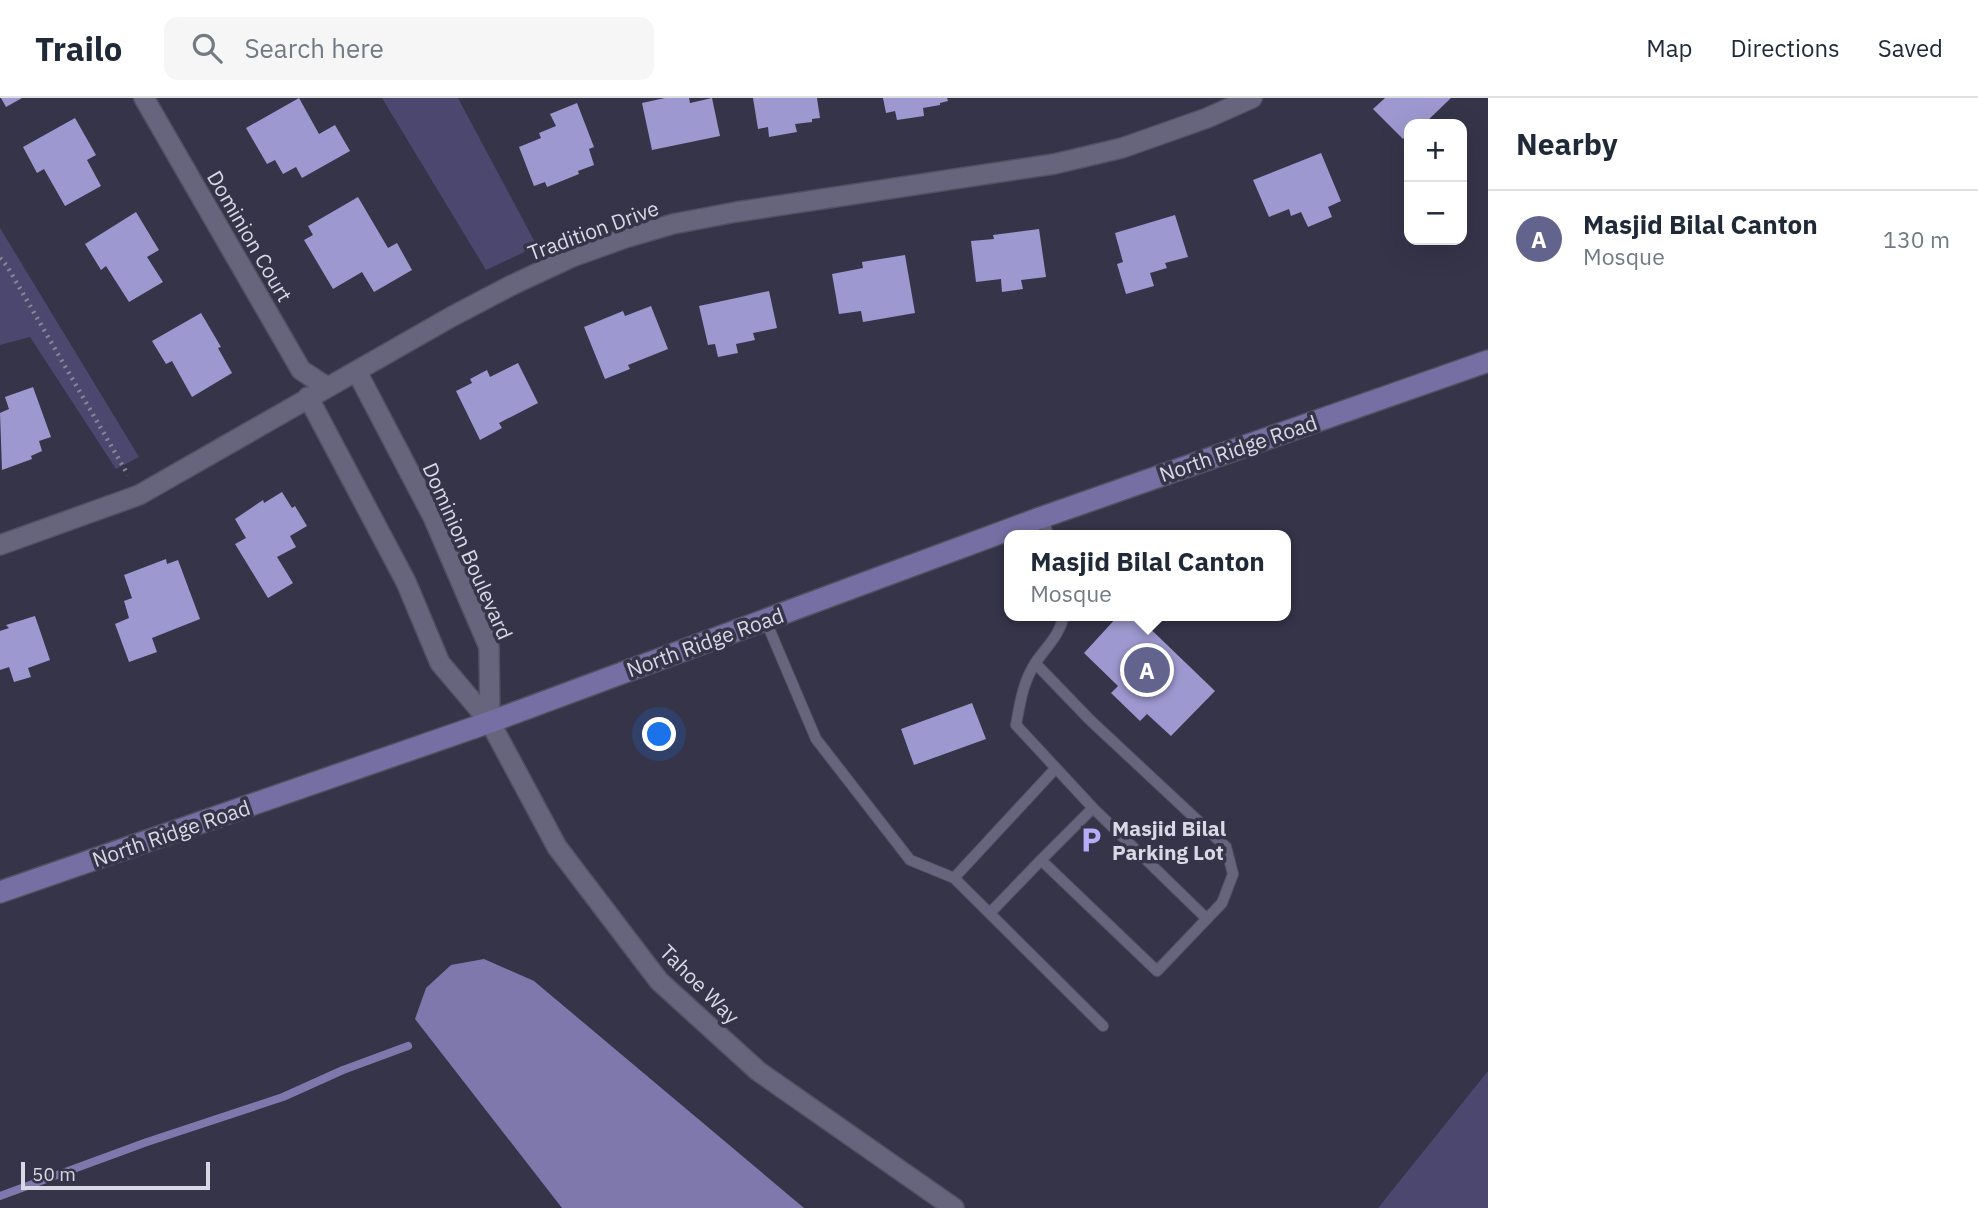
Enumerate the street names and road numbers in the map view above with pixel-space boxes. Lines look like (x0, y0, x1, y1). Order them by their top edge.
street label: Dominion Court (201, 165, 299, 307)
street label: Tradition Drive (524, 193, 662, 267)
street label: North Ridge Road (1155, 408, 1321, 488)
street label: Dominion Boulevard (416, 458, 520, 644)
street label: North Ridge Road (623, 601, 787, 683)
street label: North Ridge Road (88, 793, 254, 873)
street label: Tahoe Way (654, 938, 746, 1030)

